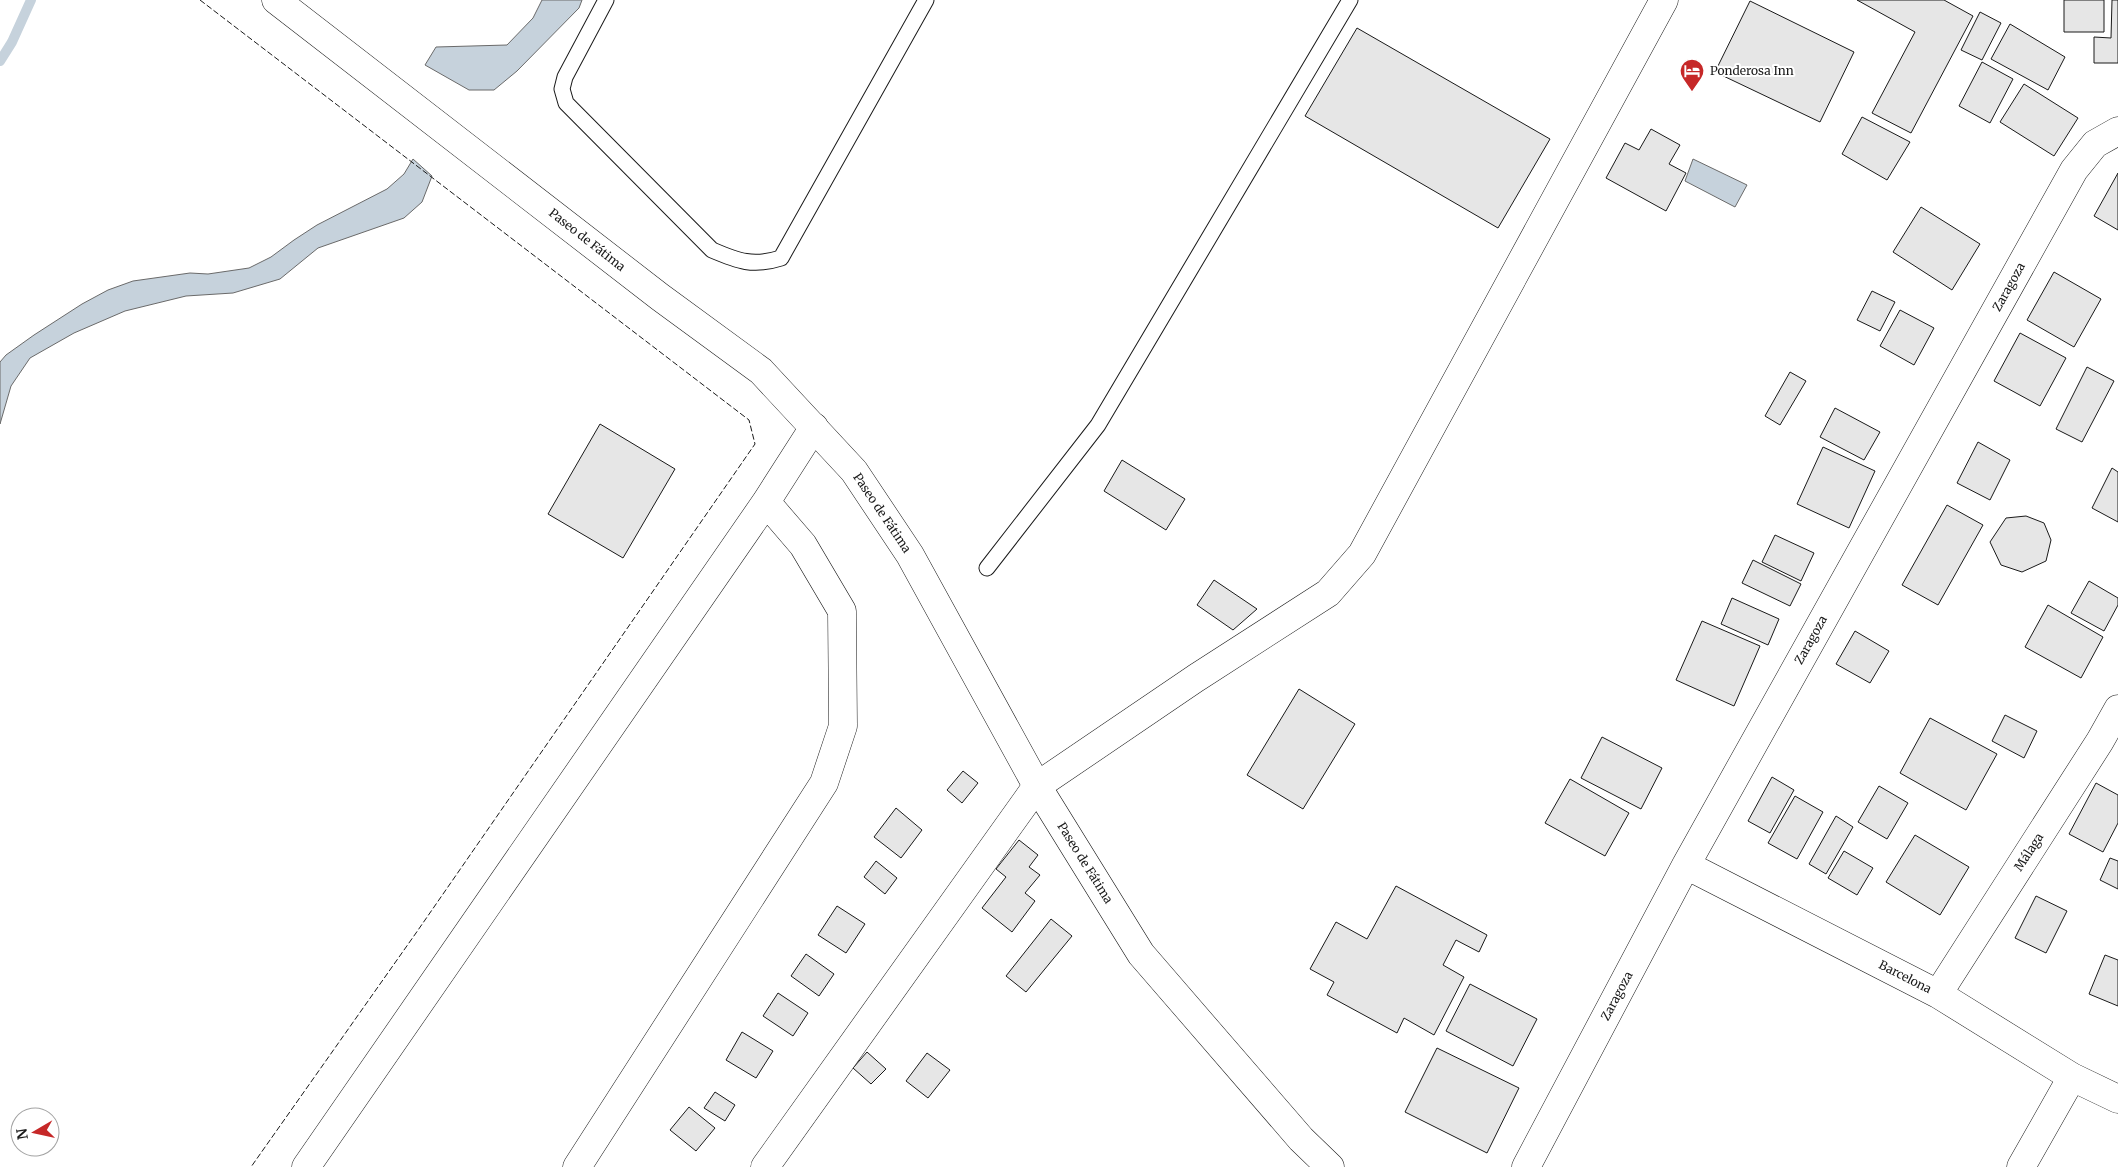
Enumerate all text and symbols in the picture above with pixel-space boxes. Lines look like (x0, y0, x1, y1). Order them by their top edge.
hotel icon: Ponderosa Inn (1679, 58, 1705, 92)
place label: Ponderosa Inn (1710, 63, 1794, 78)
street label: Paseo de Fátima (546, 205, 629, 274)
street label: Zaragoza (1989, 259, 2028, 314)
street label: Paseo de Fátima (850, 470, 915, 556)
street label: Zaragoza (1791, 612, 1830, 667)
street label: Paseo de Fátima (1054, 819, 1117, 907)
street label: Málaga (2011, 829, 2047, 874)
street label: Barcelona (1876, 957, 1935, 996)
street label: Zaragoza (1597, 968, 1636, 1023)
north arrow (10, 1107, 60, 1157)
text: N (12, 1127, 32, 1141)

